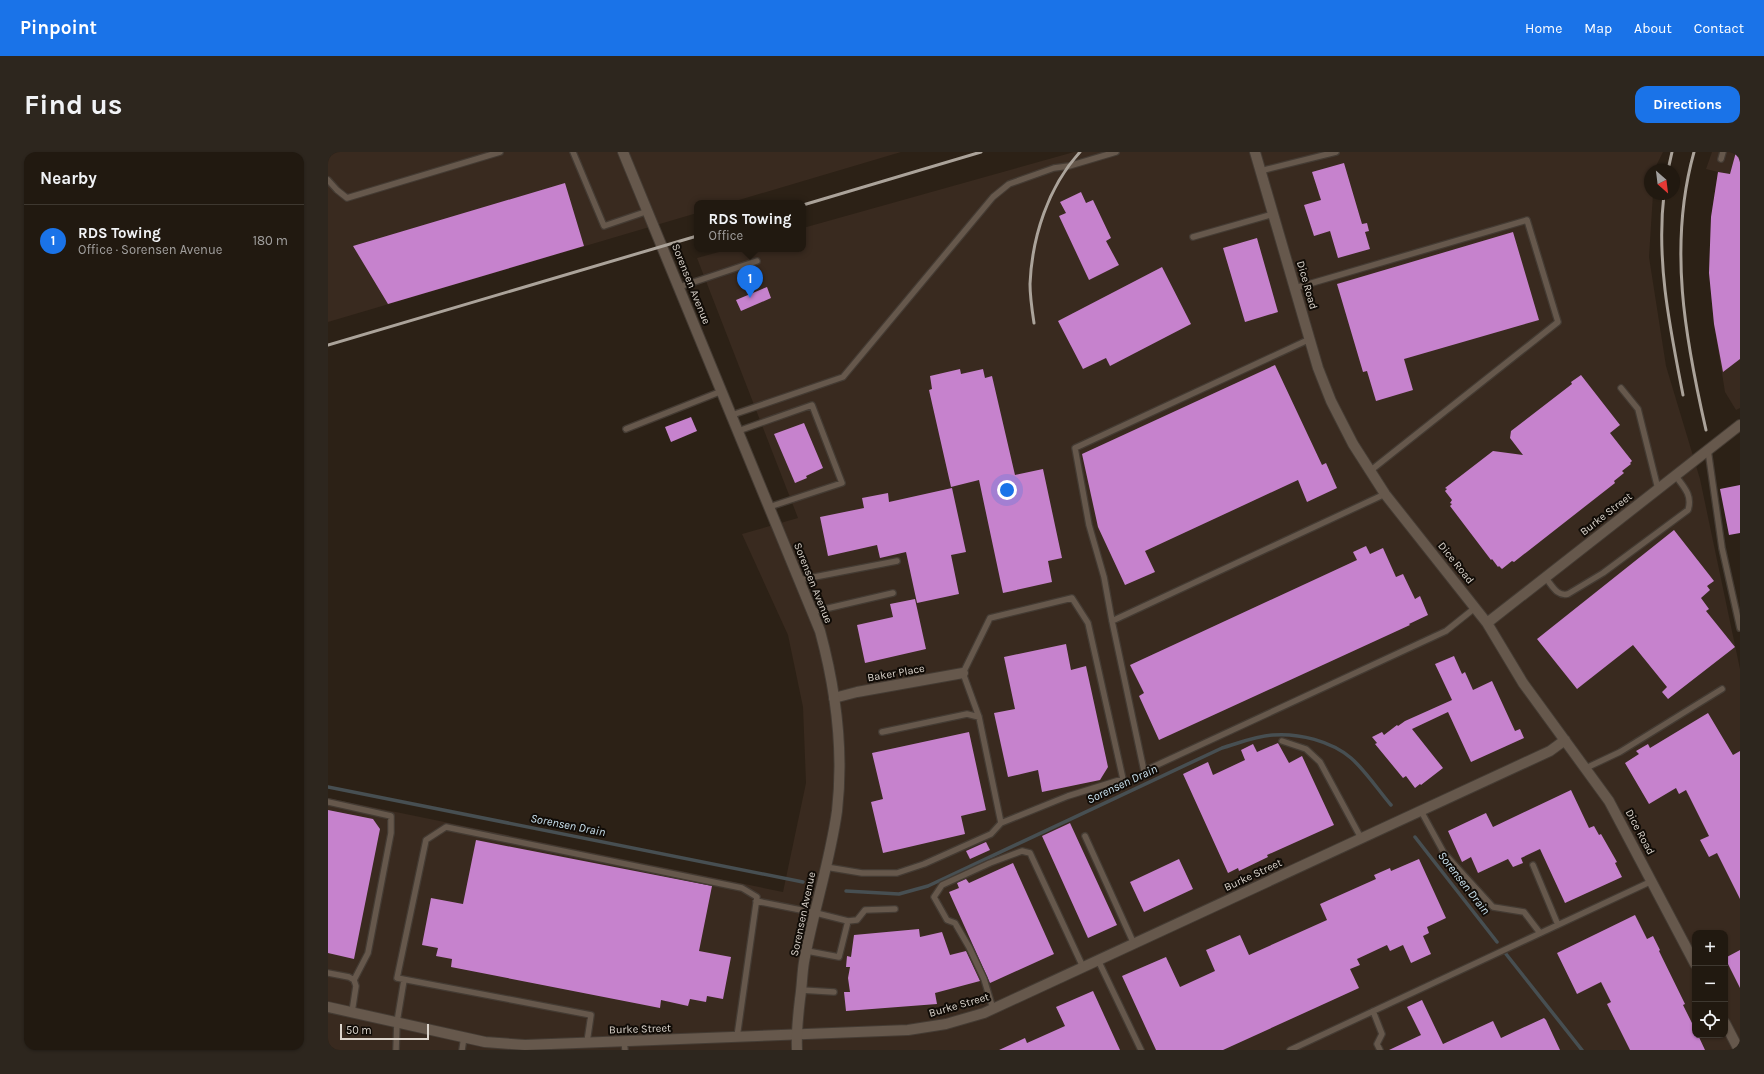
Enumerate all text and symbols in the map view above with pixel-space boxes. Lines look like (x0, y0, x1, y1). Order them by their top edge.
text: Pinpoint (20, 17, 97, 39)
text: Home (1525, 20, 1562, 37)
text: Map (1584, 20, 1612, 37)
text: About (1634, 20, 1672, 37)
text: Contact (1694, 20, 1744, 37)
button: Directions (1635, 86, 1740, 123)
text: Find us (24, 88, 123, 121)
north arrow (1644, 164, 1680, 200)
text: Nearby (40, 168, 97, 188)
popup (694, 200, 806, 252)
text: RDS Towing (709, 210, 791, 228)
text: RDS Towing (78, 224, 161, 242)
text: Office (709, 228, 743, 243)
text: 1 (51, 233, 55, 248)
text: 180 m (253, 233, 288, 248)
text: Office · Sorensen Avenue (78, 242, 222, 257)
street label: Sorensen Avenue (669, 242, 713, 327)
street label: Dice Road (1294, 259, 1320, 311)
pin: 1 (737, 265, 763, 298)
your location (997, 480, 1017, 500)
street label: Burke Street (1578, 490, 1634, 538)
street label: Dice Road (1435, 540, 1477, 586)
street label: Sorensen Avenue (791, 541, 835, 626)
street label: Baker Place (866, 662, 926, 684)
water label: Sorensen Drain (1085, 762, 1159, 806)
street label: Dice Road (1623, 807, 1657, 857)
water label: Sorensen Drain (529, 811, 607, 839)
water label: Sorensen Drain (1435, 849, 1493, 917)
street label: Burke Street (1222, 856, 1284, 894)
street label: Sorensen Avenue (788, 870, 818, 957)
map controls (1692, 930, 1728, 1038)
button: + (1692, 930, 1728, 966)
button: − (1692, 966, 1728, 1002)
street label: Burke Street (927, 990, 991, 1020)
button: locate (1692, 1002, 1728, 1038)
street label: Burke Street (609, 1021, 671, 1037)
scale bar (340, 1022, 429, 1041)
text: 50 m (346, 1024, 372, 1037)

